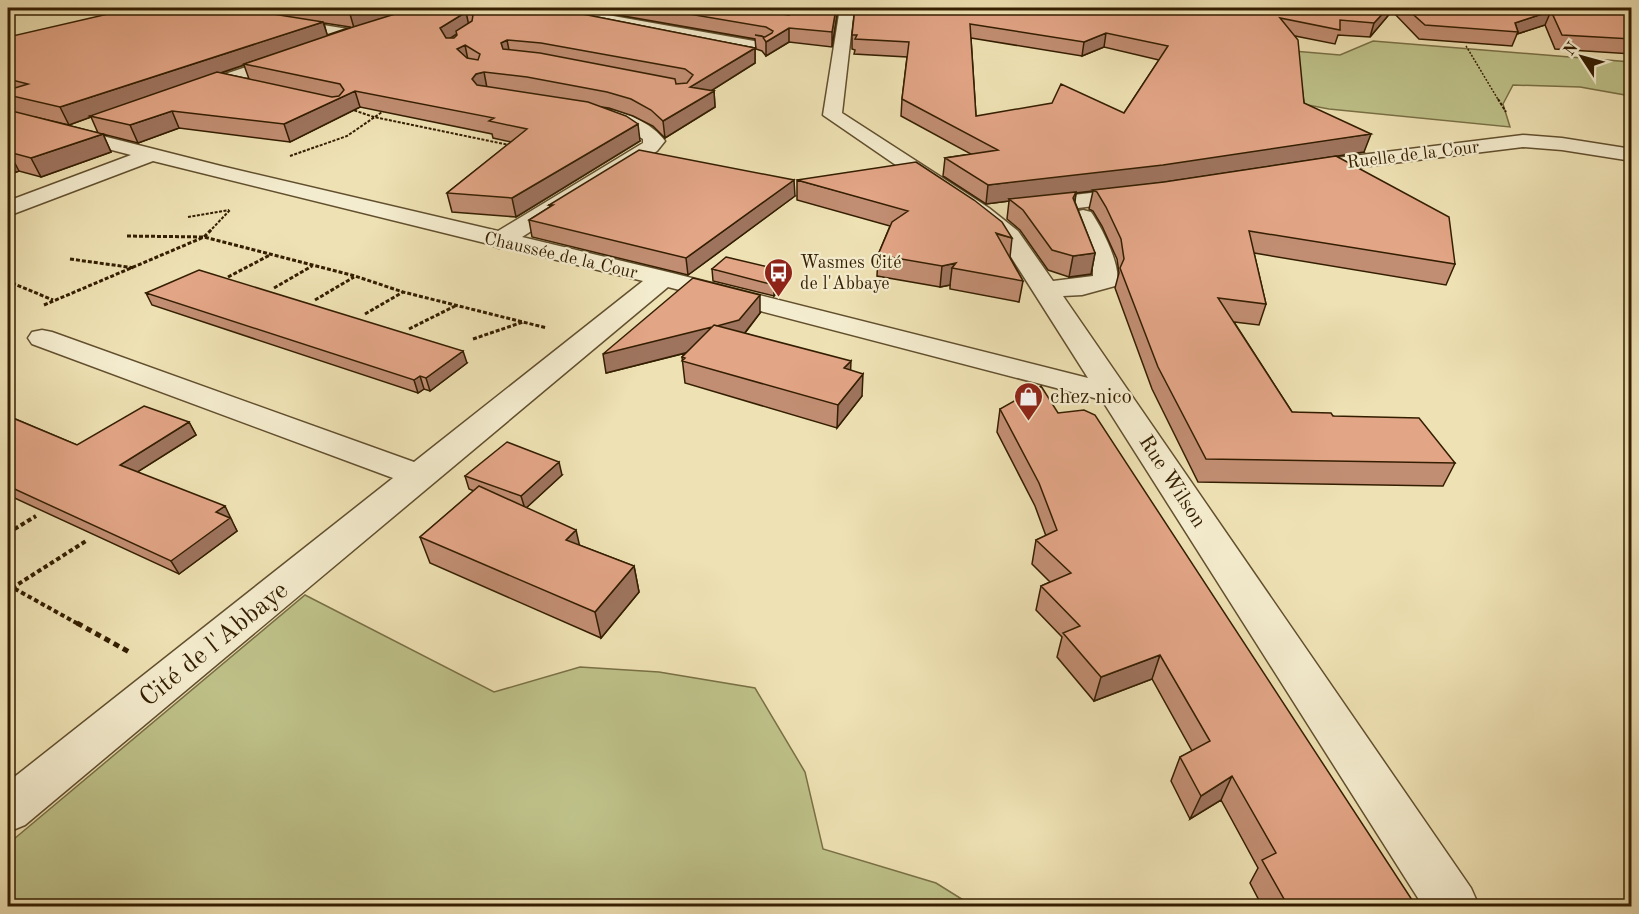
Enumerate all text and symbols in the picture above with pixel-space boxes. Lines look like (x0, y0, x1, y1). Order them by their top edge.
north arrow (1552, 27, 1612, 87)
text: N (1561, 39, 1582, 59)
street label: Ruelle de la Cour (1346, 138, 1481, 172)
street label: Chaussée de la Cour (482, 230, 640, 283)
place label: Wasmes Cité de l'Abbaye (800, 254, 901, 293)
bus stop icon: Wasmes Cité de l'Abbaye (763, 256, 795, 298)
shop icon: chez nico (1013, 380, 1045, 422)
place label: chez nico (1050, 387, 1132, 408)
street label: Rue Wilson (1134, 432, 1209, 532)
street label: Cité de l'Abbaye (135, 577, 293, 712)

